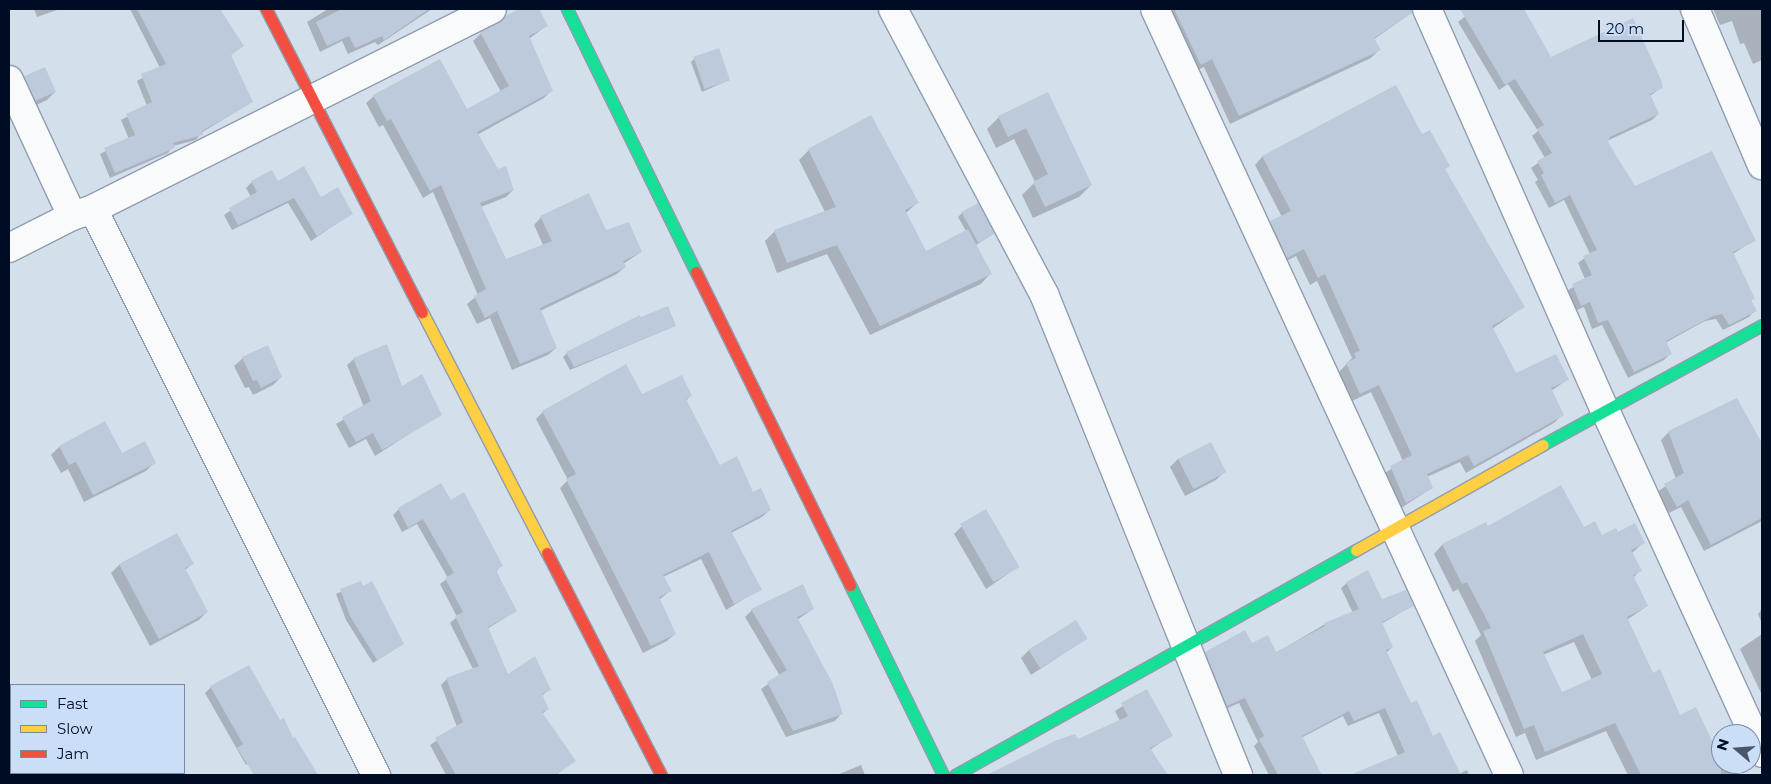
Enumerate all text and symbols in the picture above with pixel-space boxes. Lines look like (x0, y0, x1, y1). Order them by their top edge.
scale bar (1601, 10, 1687, 42)
text: 20 m (1606, 19, 1644, 38)
legend (10, 684, 185, 774)
text: Fast (57, 694, 88, 713)
text: Slow (57, 719, 93, 738)
north arrow (1711, 724, 1761, 774)
text: N (1712, 737, 1733, 753)
text: Jam (57, 744, 89, 763)

